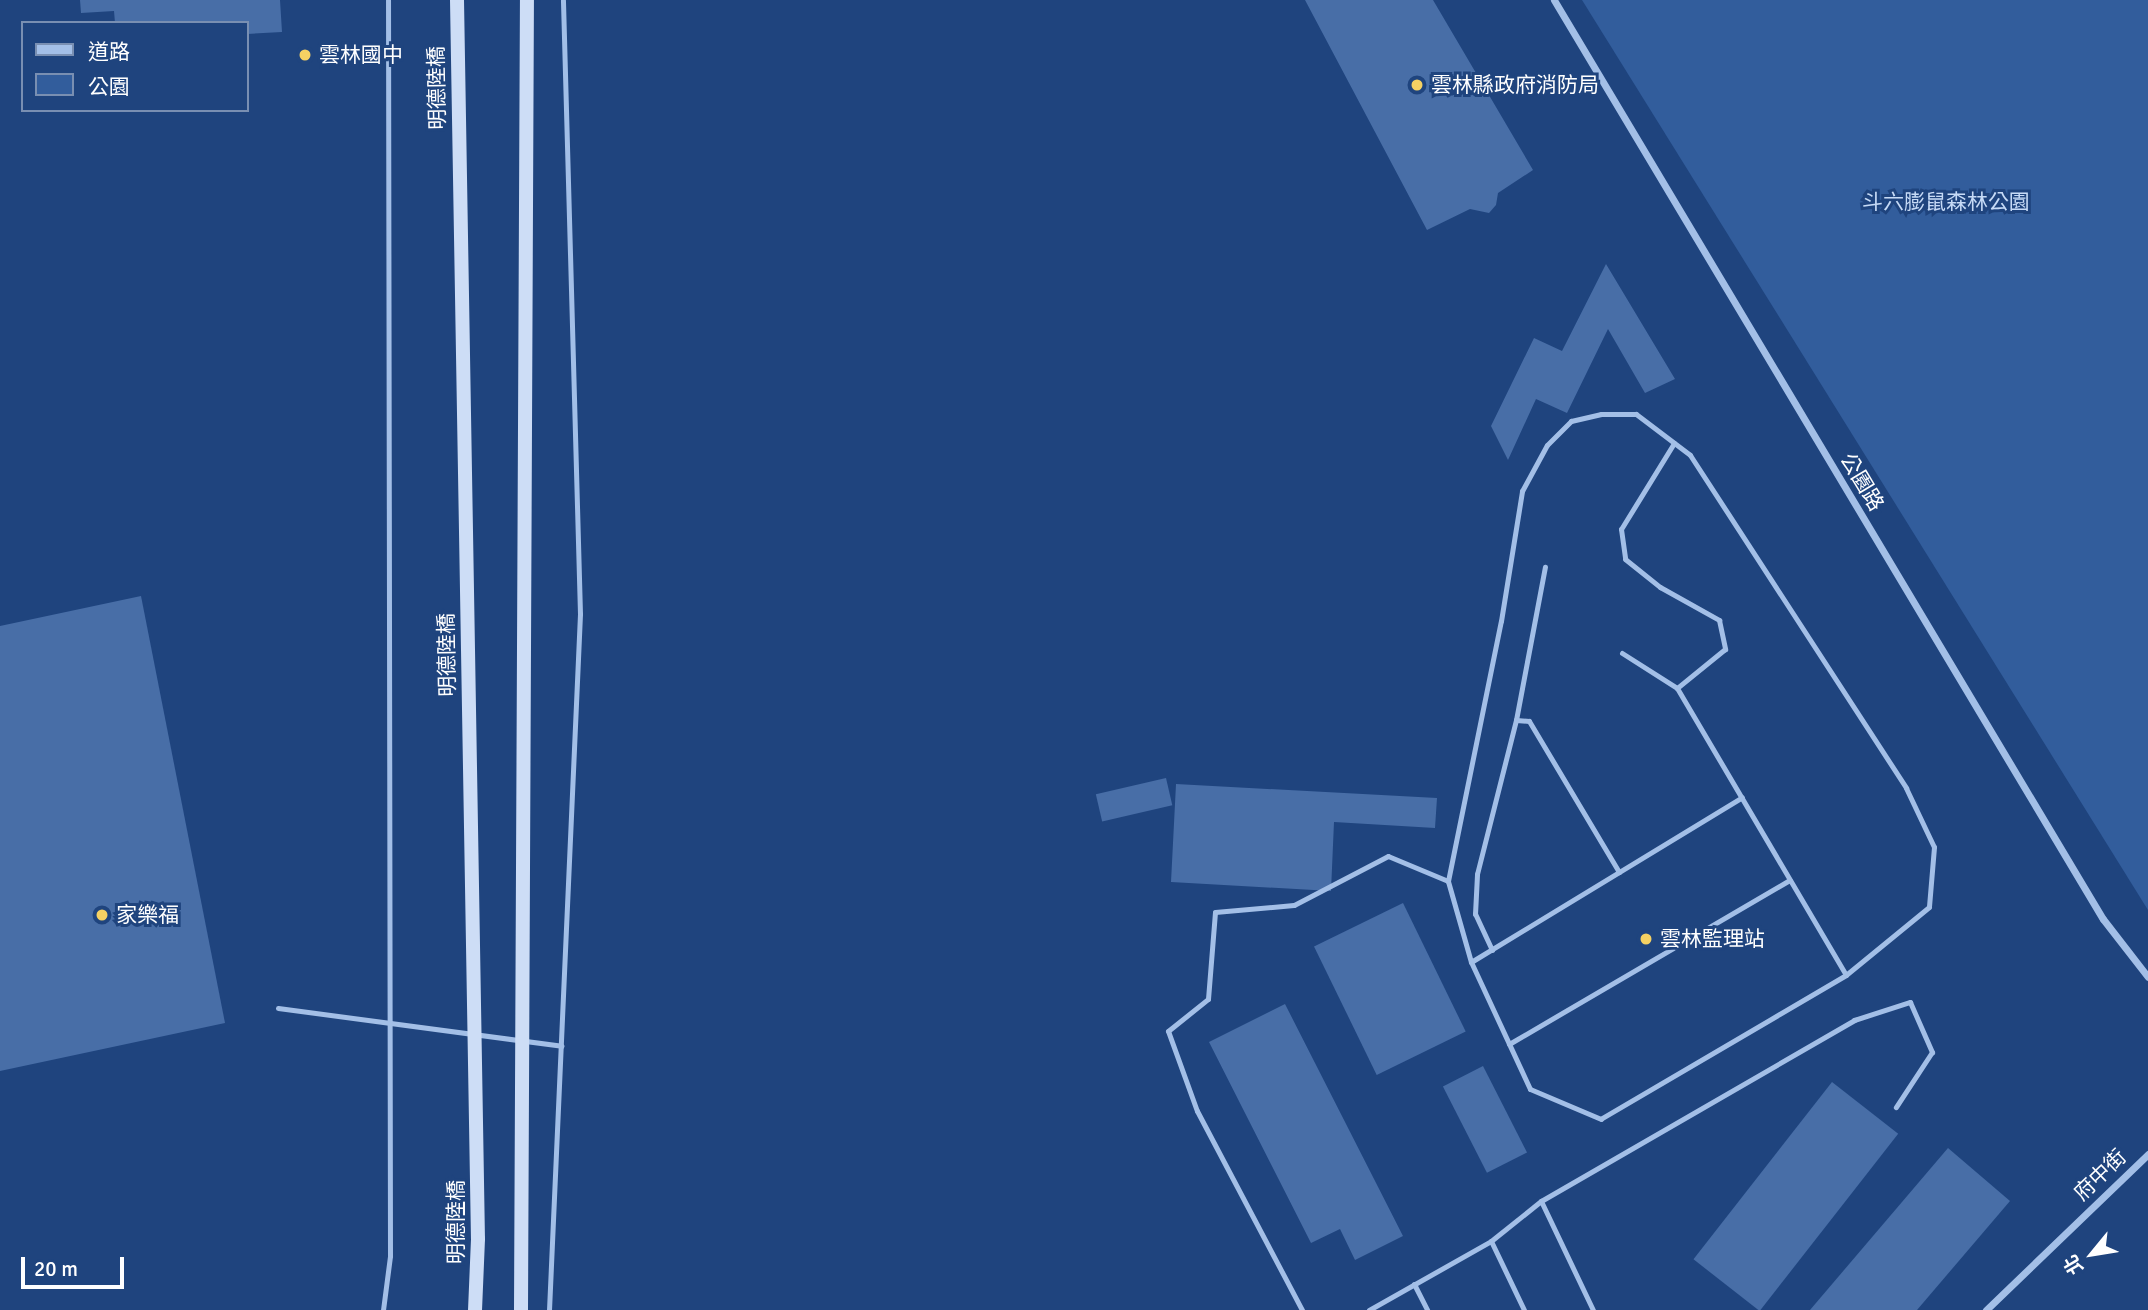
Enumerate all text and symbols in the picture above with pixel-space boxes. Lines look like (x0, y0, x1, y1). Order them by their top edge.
legend (21, 21, 248, 112)
text: 道路 (88, 39, 130, 65)
place label: 雲林國中 (319, 42, 403, 68)
street label: 明德陸橋 (424, 46, 450, 130)
marker: 雲林國中 (297, 47, 313, 63)
place label: 雲林縣政府消防局 (1431, 72, 1599, 98)
text: 公園 (88, 74, 130, 100)
marker: 雲林縣政府消防局 (1409, 77, 1425, 93)
park label: 斗六膨鼠森林公園 (1862, 189, 2030, 215)
street label: 公園路 (1835, 449, 1889, 515)
street label: 明德陸橋 (434, 613, 460, 697)
place label: 家樂福 (116, 902, 179, 928)
marker: 家樂福 (94, 907, 110, 923)
place label: 雲林監理站 (1660, 926, 1765, 952)
marker: 雲林監理站 (1638, 931, 1654, 947)
street label: 府中街 (2069, 1144, 2131, 1206)
street label: 明德陸橋 (443, 1180, 469, 1264)
north arrow (2057, 1219, 2127, 1289)
scale bar (24, 1244, 128, 1288)
text: 北 (2059, 1250, 2089, 1279)
text: 20 m (34, 1256, 78, 1282)

